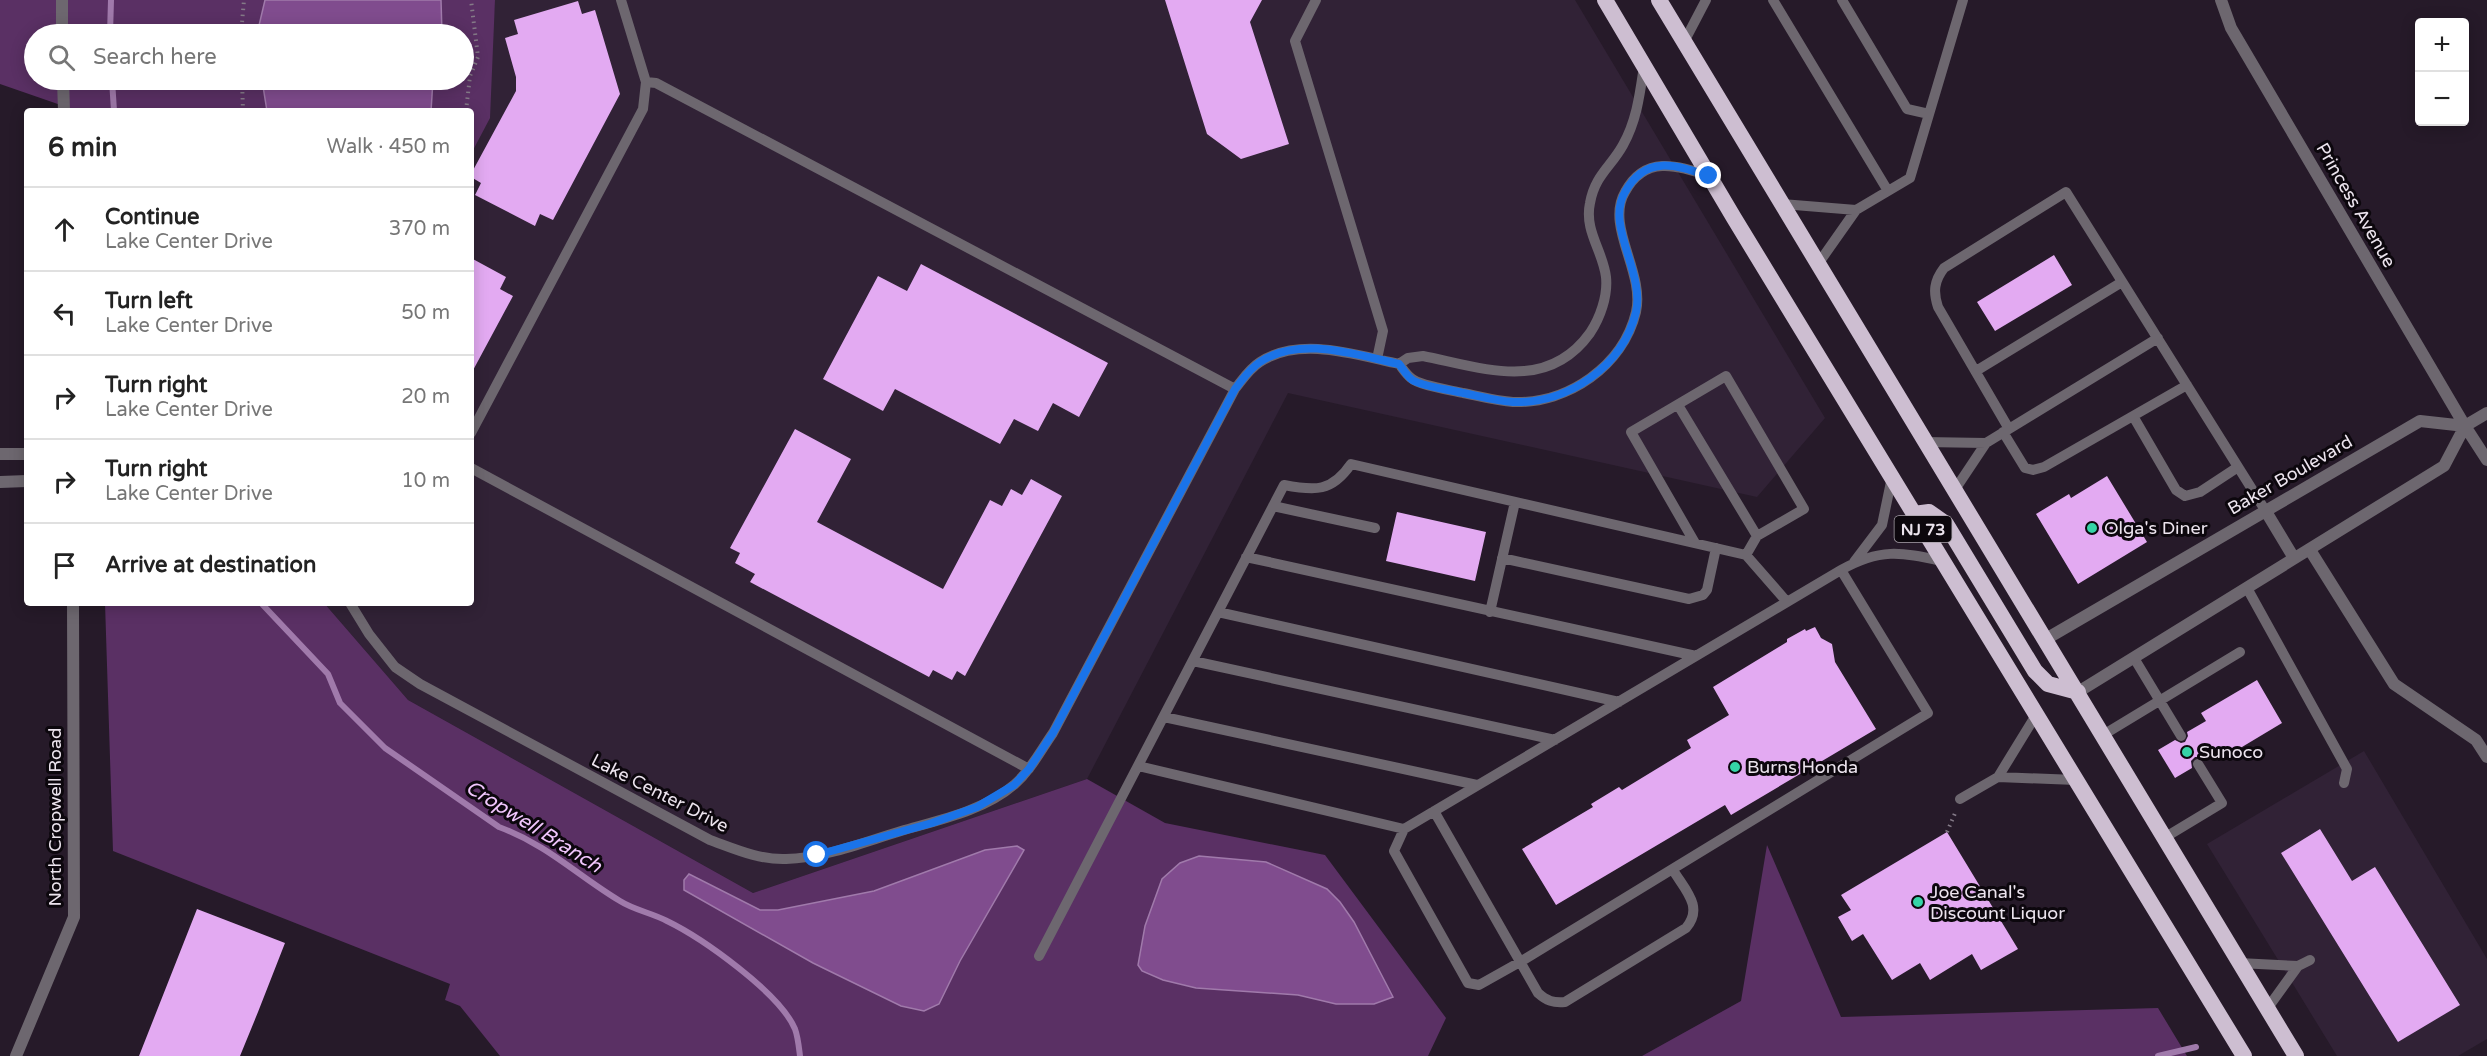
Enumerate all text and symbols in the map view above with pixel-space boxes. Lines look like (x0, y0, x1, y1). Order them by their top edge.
map controls (2415, 18, 2469, 126)
button: + (2415, 18, 2469, 72)
search box (24, 24, 474, 90)
icon: search (45, 41, 78, 74)
text: Search here (93, 44, 217, 70)
button: − (2415, 72, 2469, 126)
text: 6 min (48, 132, 117, 163)
text: Walk · 450 m (327, 135, 450, 159)
street label: Princess Avenue (2311, 139, 2401, 271)
route end (1695, 162, 1721, 188)
text: Continue (105, 204, 200, 230)
icon: ahead (48, 213, 81, 246)
text: 370 m (389, 217, 450, 241)
text: Lake Center Drive (105, 230, 273, 254)
text: Turn left (105, 288, 193, 314)
icon: left (48, 297, 81, 330)
text: 50 m (401, 301, 450, 325)
text: Lake Center Drive (105, 314, 273, 338)
text: Turn right (105, 372, 207, 398)
icon: right (48, 381, 81, 414)
text: 20 m (401, 385, 450, 409)
text: Lake Center Drive (105, 398, 273, 422)
street label: Baker Boulevard (2224, 430, 2356, 520)
text: Turn right (105, 456, 207, 482)
icon: right (48, 465, 81, 498)
text: 10 m (401, 469, 450, 493)
text: Lake Center Drive (105, 482, 273, 506)
road number: NJ 73 (1894, 516, 1952, 542)
place label: Olga's Diner (2104, 517, 2208, 539)
marker: Olga's Diner (2085, 521, 2099, 535)
icon: arrive (48, 549, 81, 582)
text: Arrive at destination (105, 552, 316, 578)
street label: North Cropwell Road (44, 728, 66, 906)
place label: Sunoco (2199, 741, 2263, 763)
marker: Sunoco (2180, 745, 2194, 759)
street label: Lake Center Drive (588, 749, 732, 837)
place label: Burns Honda (1747, 756, 1858, 778)
marker: Burns Honda (1728, 760, 1742, 774)
water label: Cropwell Branch (461, 775, 606, 879)
route start (803, 841, 829, 867)
place label: Joe Canal's Discount Liquor (1930, 881, 2065, 924)
marker: Joe Canal's Discount Liquor (1911, 895, 1925, 909)

